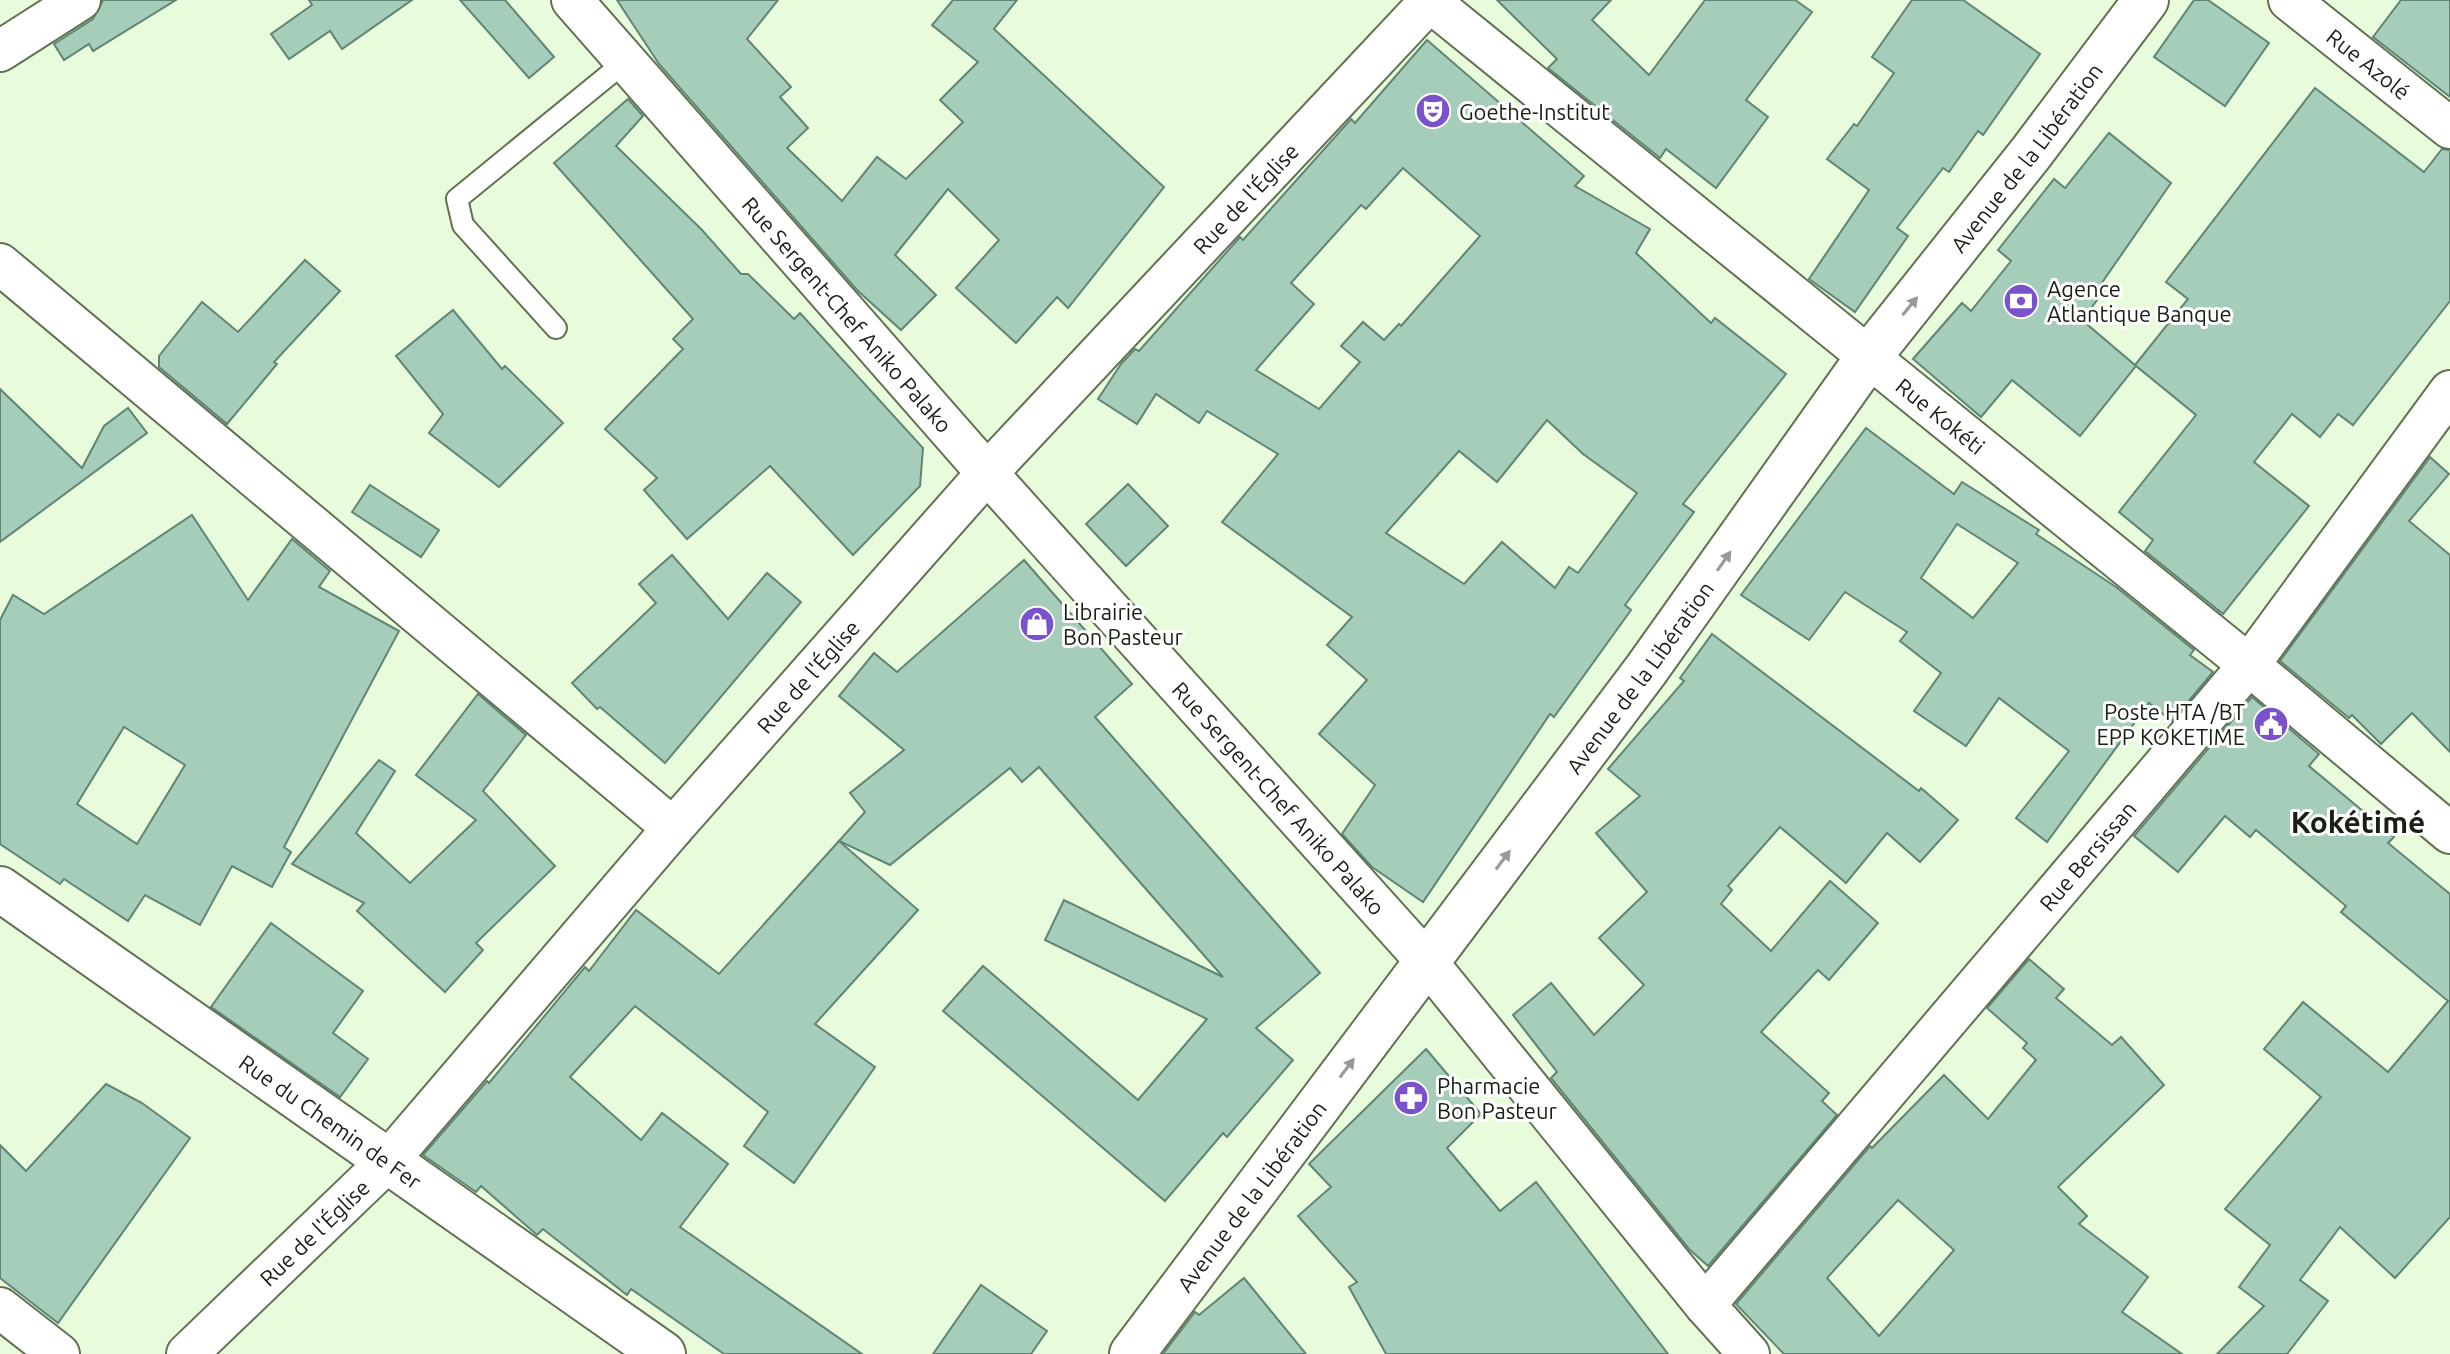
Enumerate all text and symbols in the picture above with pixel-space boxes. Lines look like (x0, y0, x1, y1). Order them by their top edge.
street label: Rue Azolé (2322, 23, 2415, 104)
street label: Avenue de la Libération (1945, 58, 2107, 257)
theatre icon: Goethe-Institut (1414, 92, 1452, 130)
place label: Goethe-Institut (1459, 99, 1610, 124)
street label: Rue de l'Église (1187, 138, 1303, 258)
street label: Rue Sergent-Chef Aniko Palako (738, 191, 958, 437)
place label: Agence Atlantique Banque (2047, 276, 2232, 326)
bank icon: Agence Atlantique Banque (2002, 282, 2040, 320)
one-way arrow (1901, 296, 1918, 316)
street label: Rue Kokéti (1892, 372, 1990, 459)
one-way arrow (1716, 550, 1731, 571)
street label: Avenue de la Libération (1561, 576, 1718, 778)
place label: Librairie Bon Pasteur (1063, 599, 1184, 649)
shop icon: Librairie Bon Pasteur (1018, 605, 1056, 643)
street label: Rue de l'Église (751, 614, 864, 737)
street label: Rue Sergent-Chef Aniko Palako (1168, 676, 1390, 919)
place label: Poste HTA /BT EPP KOKETIME (2096, 699, 2245, 749)
public building icon: Poste HTA /BT EPP KOKETIME (2252, 705, 2290, 743)
street label: Rue Bersissan (2034, 796, 2141, 915)
district label: Kokétimé (2291, 805, 2425, 839)
one-way arrow (1495, 850, 1511, 871)
street label: Rue du Chemin de Fer (235, 1049, 427, 1194)
one-way arrow (1339, 1058, 1355, 1078)
place label: Pharmacie Bon Pasteur (1437, 1073, 1558, 1123)
pharmacy icon: Pharmacie Bon Pasteur (1392, 1079, 1430, 1117)
street label: Avenue de la Libération (1171, 1095, 1331, 1296)
street label: Rue de l'Église (254, 1174, 374, 1290)

